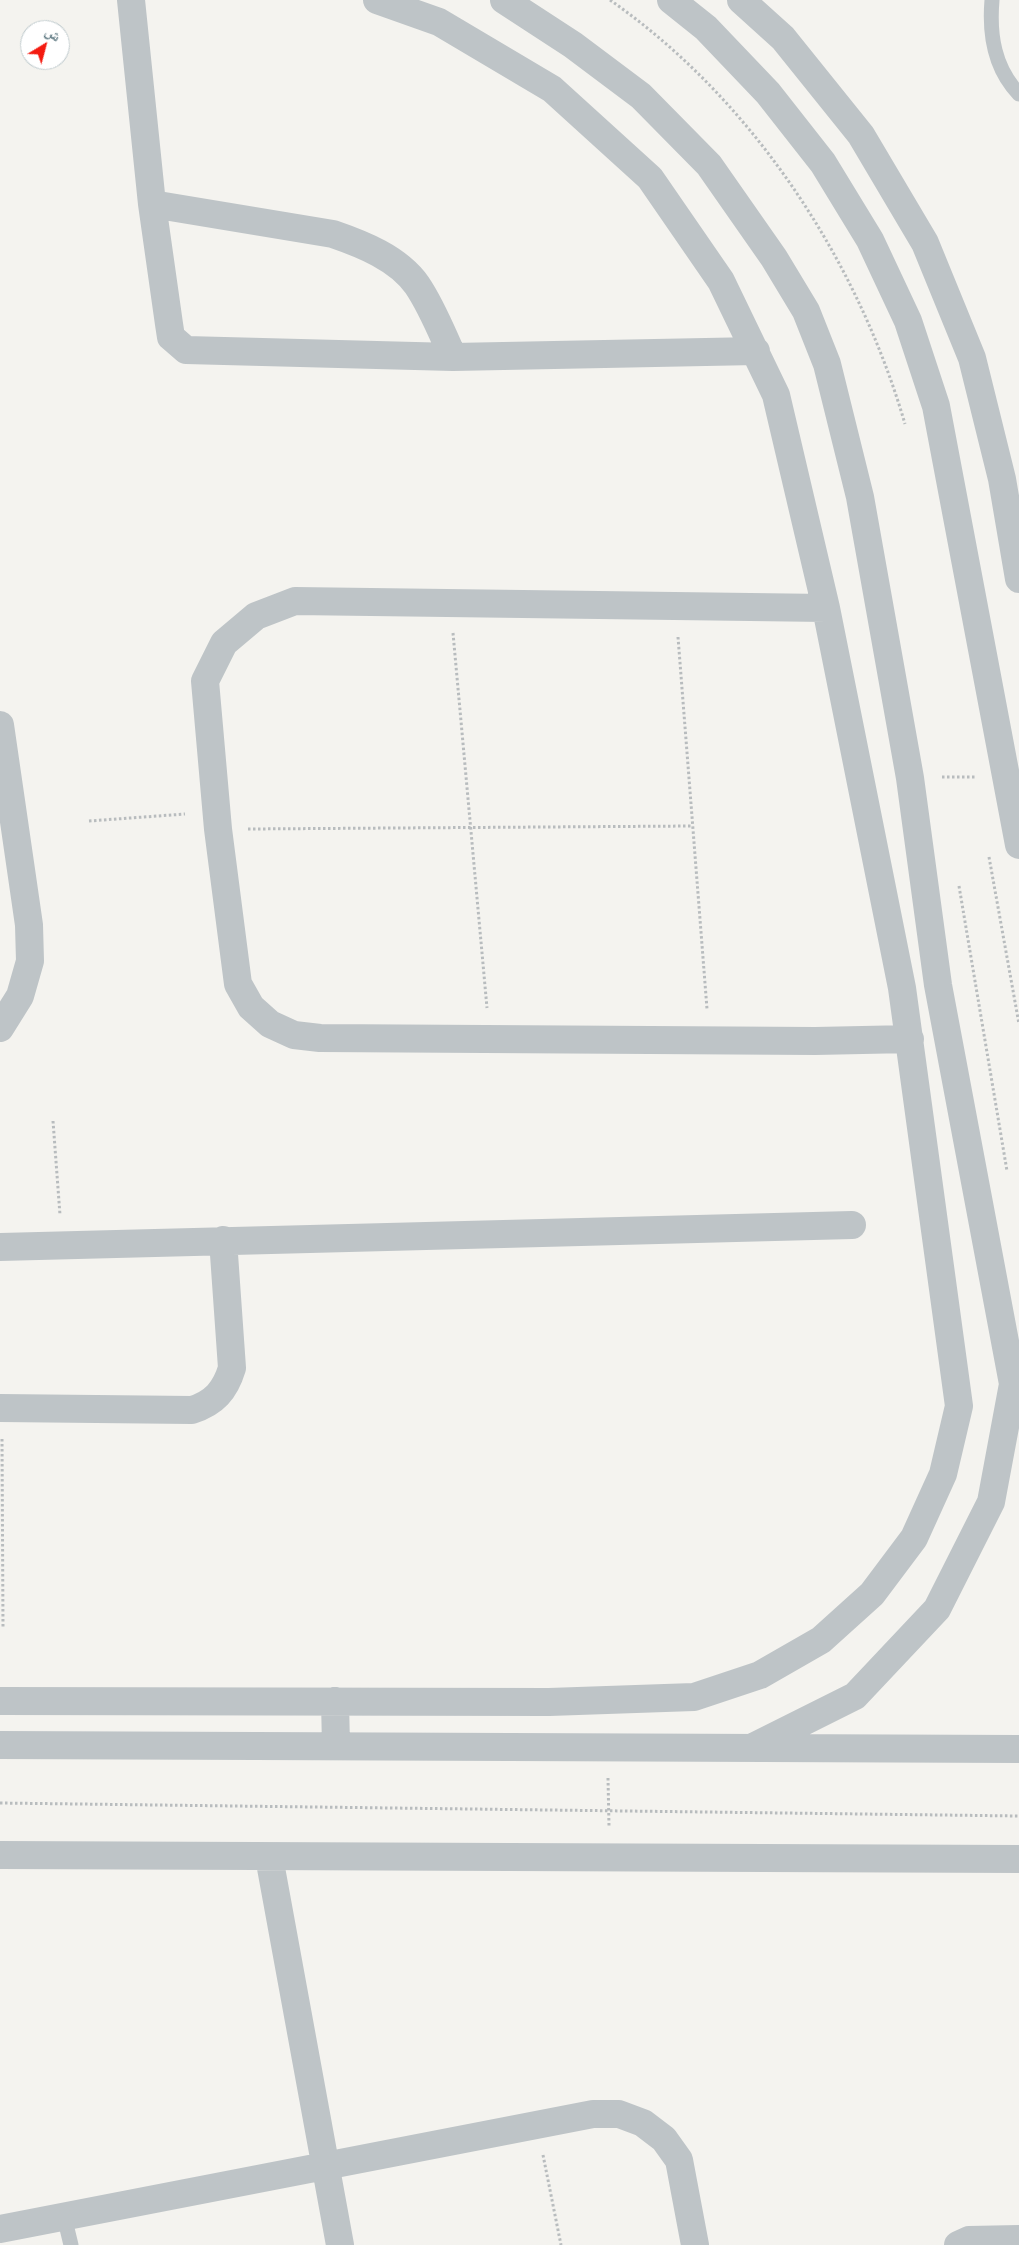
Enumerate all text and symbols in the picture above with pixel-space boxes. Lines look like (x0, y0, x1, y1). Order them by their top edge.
north arrow (20, 20, 70, 70)
text: ش (43, 22, 65, 45)

